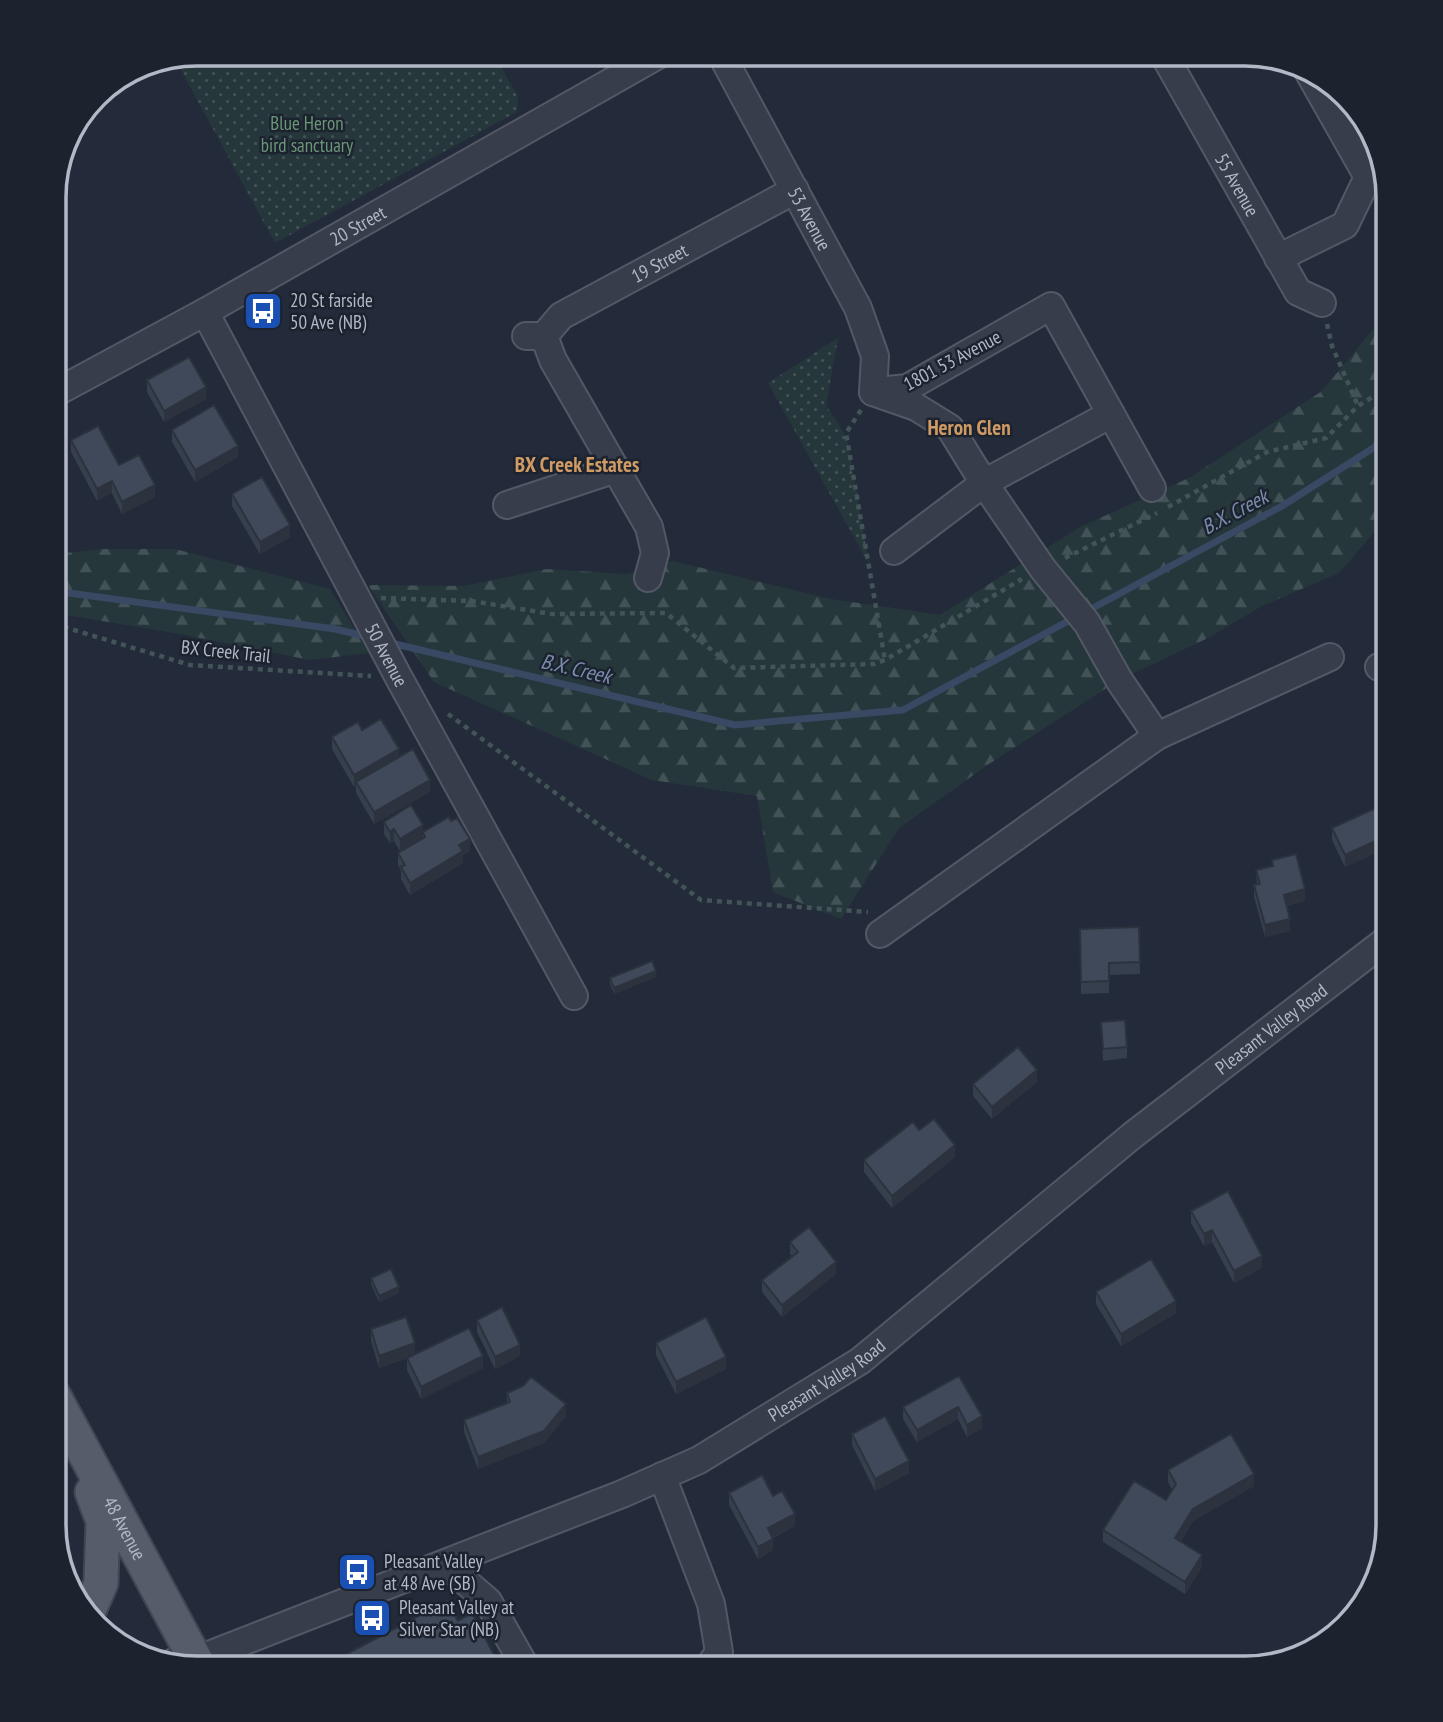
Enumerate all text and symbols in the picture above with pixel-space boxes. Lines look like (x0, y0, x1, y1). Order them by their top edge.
park label: Blue Heron bird sanctuary (261, 111, 354, 157)
street label: 55 Avenue (1210, 149, 1265, 221)
street label: 53 Avenue (783, 183, 837, 255)
street label: 20 Street (325, 200, 391, 251)
street label: 19 Street (627, 238, 692, 288)
place label: 20 St farside 50 Ave (NB) (290, 288, 373, 334)
bus stop icon: 20 St farside 50 Ave (NB) (242, 290, 284, 332)
street label: 1801 53 Avenue (899, 324, 1005, 396)
district label: Heron Glen (927, 414, 1011, 441)
district label: BX Creek Estates (515, 451, 639, 478)
water label: B.X. Creek (1197, 482, 1275, 540)
street label: 50 Avenue (360, 619, 414, 691)
street label: BX Creek Trail (180, 634, 273, 668)
water label: B.X. Creek (538, 647, 617, 690)
street label: Pleasant Valley Road (1210, 978, 1332, 1079)
street label: Pleasant Valley Road (764, 1333, 890, 1427)
street label: 48 Avenue (98, 1492, 152, 1564)
place label: Pleasant Valley at 48 Ave (SB) (384, 1549, 484, 1595)
bus stop icon: Pleasant Valley at 48 Ave (SB) (336, 1551, 378, 1593)
place label: Pleasant Valley at Silver Star (NB) (399, 1595, 515, 1641)
bus stop icon: Pleasant Valley at Silver Star (NB) (351, 1597, 393, 1639)

